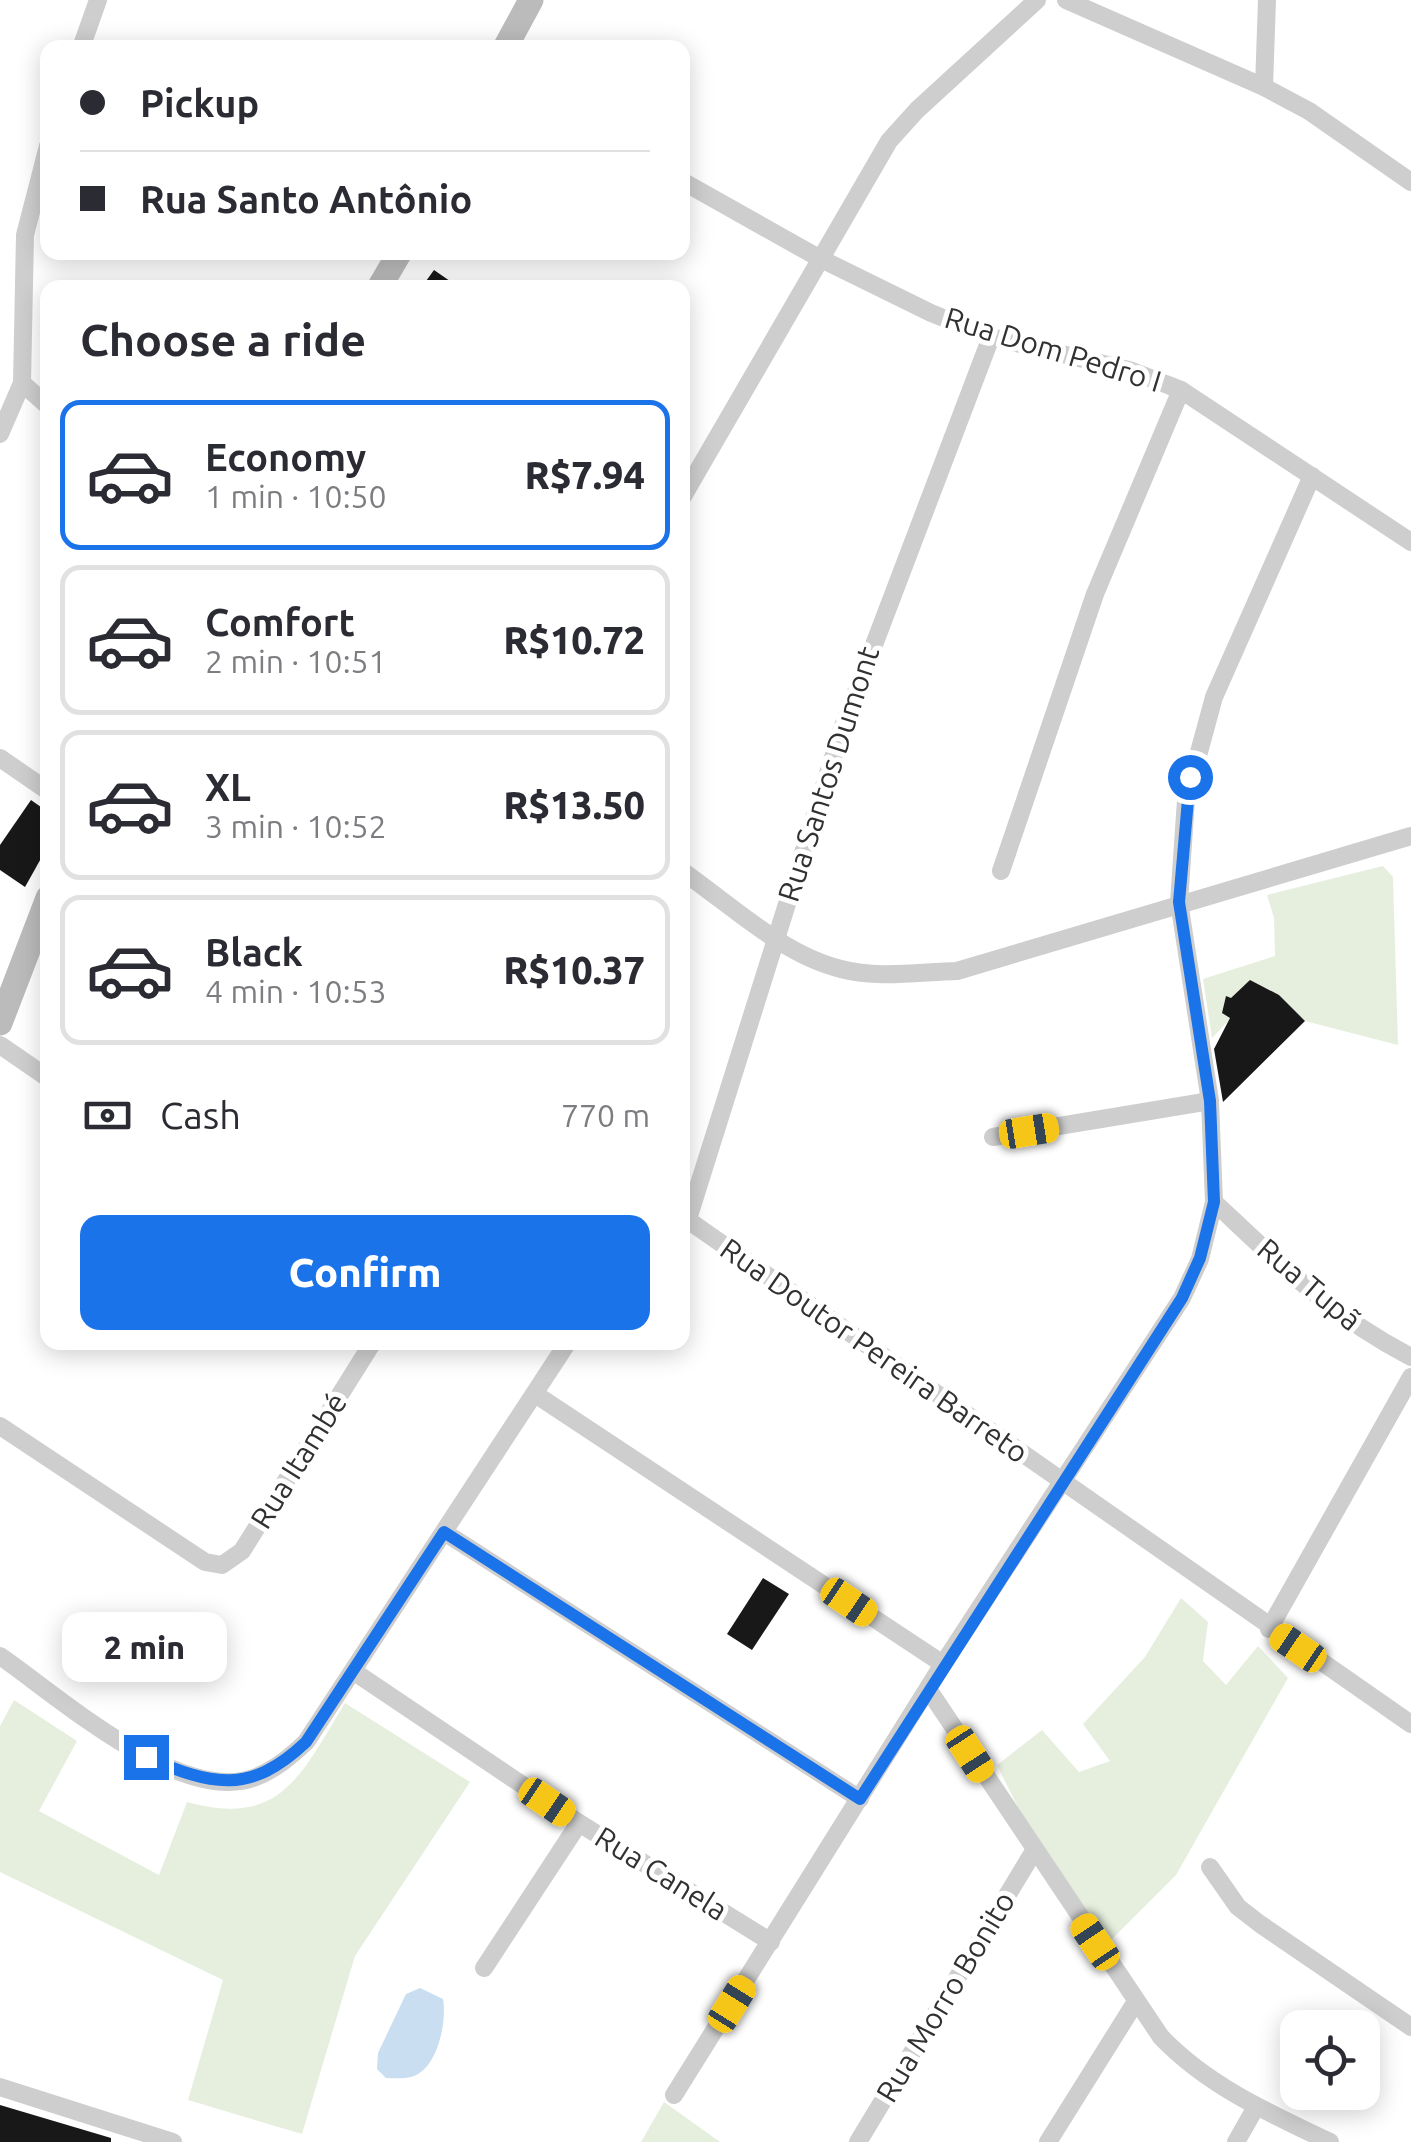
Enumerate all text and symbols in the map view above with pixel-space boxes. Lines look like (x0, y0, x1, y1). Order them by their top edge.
text: Pickup (140, 82, 259, 124)
text: Rua Santo Antônio (140, 178, 472, 220)
street label: Rua Dom Pedro I (941, 300, 1166, 398)
text: Choose a ride (80, 314, 366, 365)
icon: car (85, 430, 175, 520)
text: Economy (205, 436, 366, 478)
text: R$7.94 (525, 454, 645, 496)
text: 1 min · 10:50 (205, 478, 387, 514)
icon: car (85, 595, 175, 685)
text: Comfort (205, 601, 355, 643)
text: R$10.72 (503, 619, 645, 661)
street label: Rua Santos Dumont (771, 642, 885, 906)
text: 2 min · 10:51 (205, 643, 387, 679)
route start (1168, 755, 1213, 800)
icon: car (85, 760, 175, 850)
text: XL (205, 766, 251, 808)
text: R$13.50 (503, 784, 645, 826)
text: 3 min · 10:52 (205, 808, 387, 844)
icon: car (85, 925, 175, 1015)
text: Black (205, 931, 303, 973)
text: R$10.37 (503, 949, 645, 991)
text: 4 min · 10:53 (205, 973, 387, 1009)
icon: cash (80, 1088, 135, 1143)
text: Cash (160, 1094, 241, 1136)
text: 770 m (561, 1097, 650, 1133)
car (997, 1111, 1061, 1151)
button: Confirm (80, 1215, 650, 1330)
street label: Rua Doutor Pereira Barreto (714, 1231, 1035, 1469)
street label: Rua Tupã (1251, 1231, 1368, 1337)
street label: Rua Itambé (243, 1387, 353, 1534)
car (816, 1573, 882, 1631)
callout: 2 min (64, 1612, 228, 1682)
car (1265, 1619, 1331, 1677)
text: 2 min (104, 1629, 185, 1665)
car (941, 1721, 999, 1787)
route end (124, 1735, 169, 1780)
car (514, 1773, 580, 1831)
street label: Rua Canela (589, 1819, 734, 1927)
street label: Rua Morro Bonito (869, 1885, 1021, 2108)
car (1066, 1909, 1124, 1975)
car (703, 1971, 761, 2037)
map controls (1280, 2010, 1380, 2110)
button: locate (1280, 2010, 1380, 2110)

